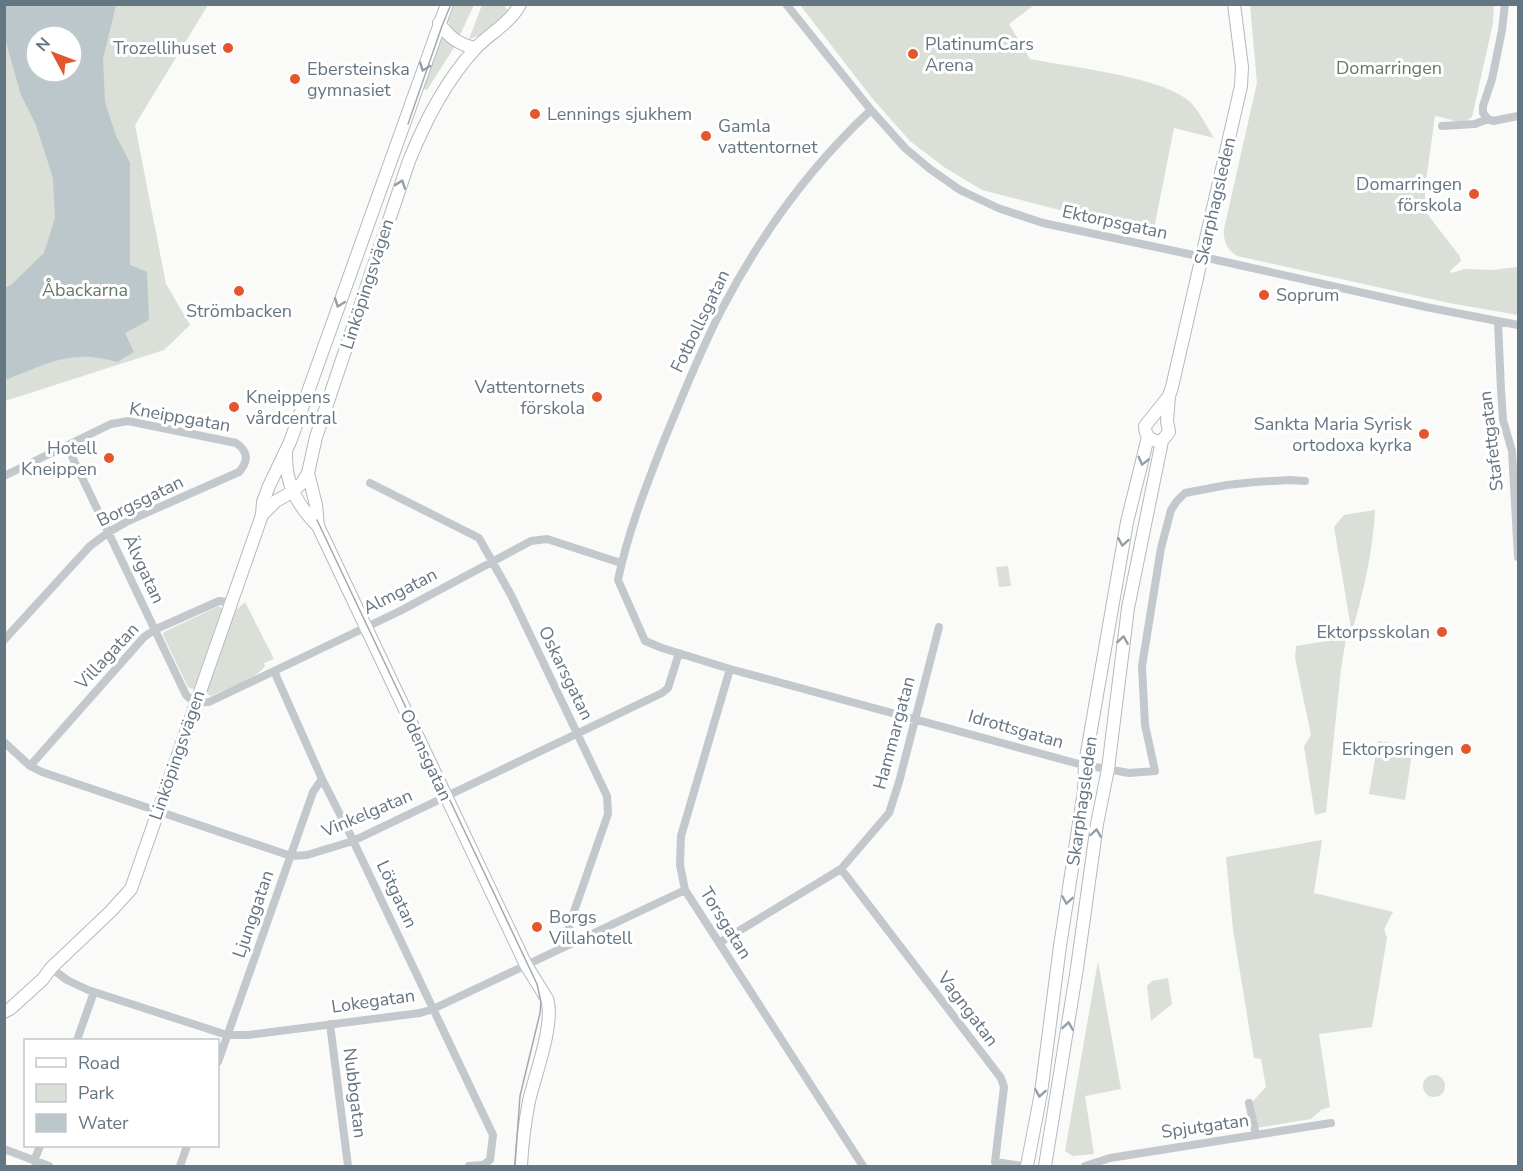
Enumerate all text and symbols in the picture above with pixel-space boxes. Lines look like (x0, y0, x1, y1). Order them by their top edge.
north arrow (24, 24, 84, 84)
place label: PlatinumCars Arena (925, 32, 1034, 77)
text: N (31, 33, 56, 57)
place label: Trozellihuset (113, 36, 217, 60)
marker: Trozellihuset (221, 41, 235, 55)
marker: PlatinumCars Arena (906, 47, 920, 61)
park label: Domarringen (1336, 56, 1442, 80)
place label: Ebersteinska gymnasiet (307, 57, 410, 102)
one-way arrow (419, 60, 431, 71)
marker: Ebersteinska gymnasiet (288, 72, 302, 86)
place label: Lennings sjukhem (547, 102, 692, 126)
marker: Lennings sjukhem (528, 107, 542, 121)
place label: Gamla vattentornet (718, 114, 818, 159)
marker: Gamla vattentornet (699, 129, 713, 143)
street label: Skarphagsleden (1189, 135, 1241, 267)
place label: Domarringen förskola (1356, 172, 1462, 217)
one-way arrow (393, 179, 406, 190)
marker: Domarringen förskola (1467, 187, 1481, 201)
street label: Ektorpsgatan (1060, 199, 1170, 245)
street label: Linköpingsvägen (335, 216, 399, 352)
street label: Fotbollsgatan (665, 266, 735, 376)
park label: Åbackarna (42, 278, 128, 302)
place label: Soprum (1276, 283, 1340, 307)
marker: Strömbacken (232, 284, 246, 298)
marker: Soprum (1257, 288, 1271, 302)
one-way arrow (334, 297, 347, 308)
place label: Strömbacken (186, 299, 292, 323)
place label: Vattentornets förskola (474, 375, 585, 420)
place label: Kneippens vårdcentral (246, 385, 338, 430)
marker: Vattentornets förskola (590, 390, 604, 404)
street label: Stafettgatan (1473, 390, 1509, 492)
street label: Kneippgatan (128, 396, 232, 438)
marker: Kneippens vårdcentral (227, 400, 241, 414)
place label: Sankta Maria Syrisk ortodoxa kyrka (1254, 412, 1413, 457)
marker: Sankta Maria Syrisk ortodoxa kyrka (1417, 427, 1431, 441)
place label: Hotell Kneippen (21, 436, 98, 481)
marker: Hotell Kneippen (102, 451, 116, 465)
one-way arrow (1137, 456, 1150, 466)
street label: Borgsgatan (93, 470, 187, 532)
street label: Älvgatan (118, 531, 170, 607)
one-way arrow (1117, 537, 1130, 547)
street label: Almgatan (359, 562, 441, 620)
street label: Villagatan (69, 617, 144, 695)
place label: Ektorpsskolan (1316, 620, 1430, 644)
street label: Oskarsgatan (533, 622, 599, 724)
marker: Ektorpsskolan (1435, 625, 1449, 639)
one-way arrow (1117, 636, 1129, 645)
street label: Hammargatan (867, 674, 921, 792)
street label: Linköpingsvägen (144, 687, 210, 823)
street label: Idrottsgatan (965, 704, 1067, 754)
street label: Odensgatan (394, 705, 458, 805)
street label: Skarphagsleden (1061, 735, 1103, 867)
place label: Ektorpsringen (1342, 737, 1454, 761)
marker: Ektorpsringen (1459, 742, 1473, 756)
street label: Vinkelgatan (317, 783, 416, 843)
one-way arrow (1089, 828, 1101, 838)
street label: Lötgatan (371, 856, 423, 932)
street label: Ljunggatan (227, 867, 279, 961)
street label: Torsgatan (694, 882, 758, 964)
one-way arrow (1061, 895, 1074, 905)
place label: Borgs Villahotell (548, 905, 633, 950)
marker: Borgs Villahotell (530, 920, 544, 934)
street label: Vagngatan (931, 966, 1004, 1051)
street label: Lokegatan (330, 983, 416, 1019)
one-way arrow (1061, 1021, 1074, 1031)
legend (24, 1039, 219, 1147)
street label: Nubbgatan (338, 1047, 372, 1139)
text: Road (78, 1051, 120, 1075)
text: Park (78, 1081, 115, 1105)
one-way arrow (1035, 1089, 1047, 1098)
street label: Spjutgatan (1160, 1108, 1250, 1144)
text: Water (78, 1111, 129, 1135)

